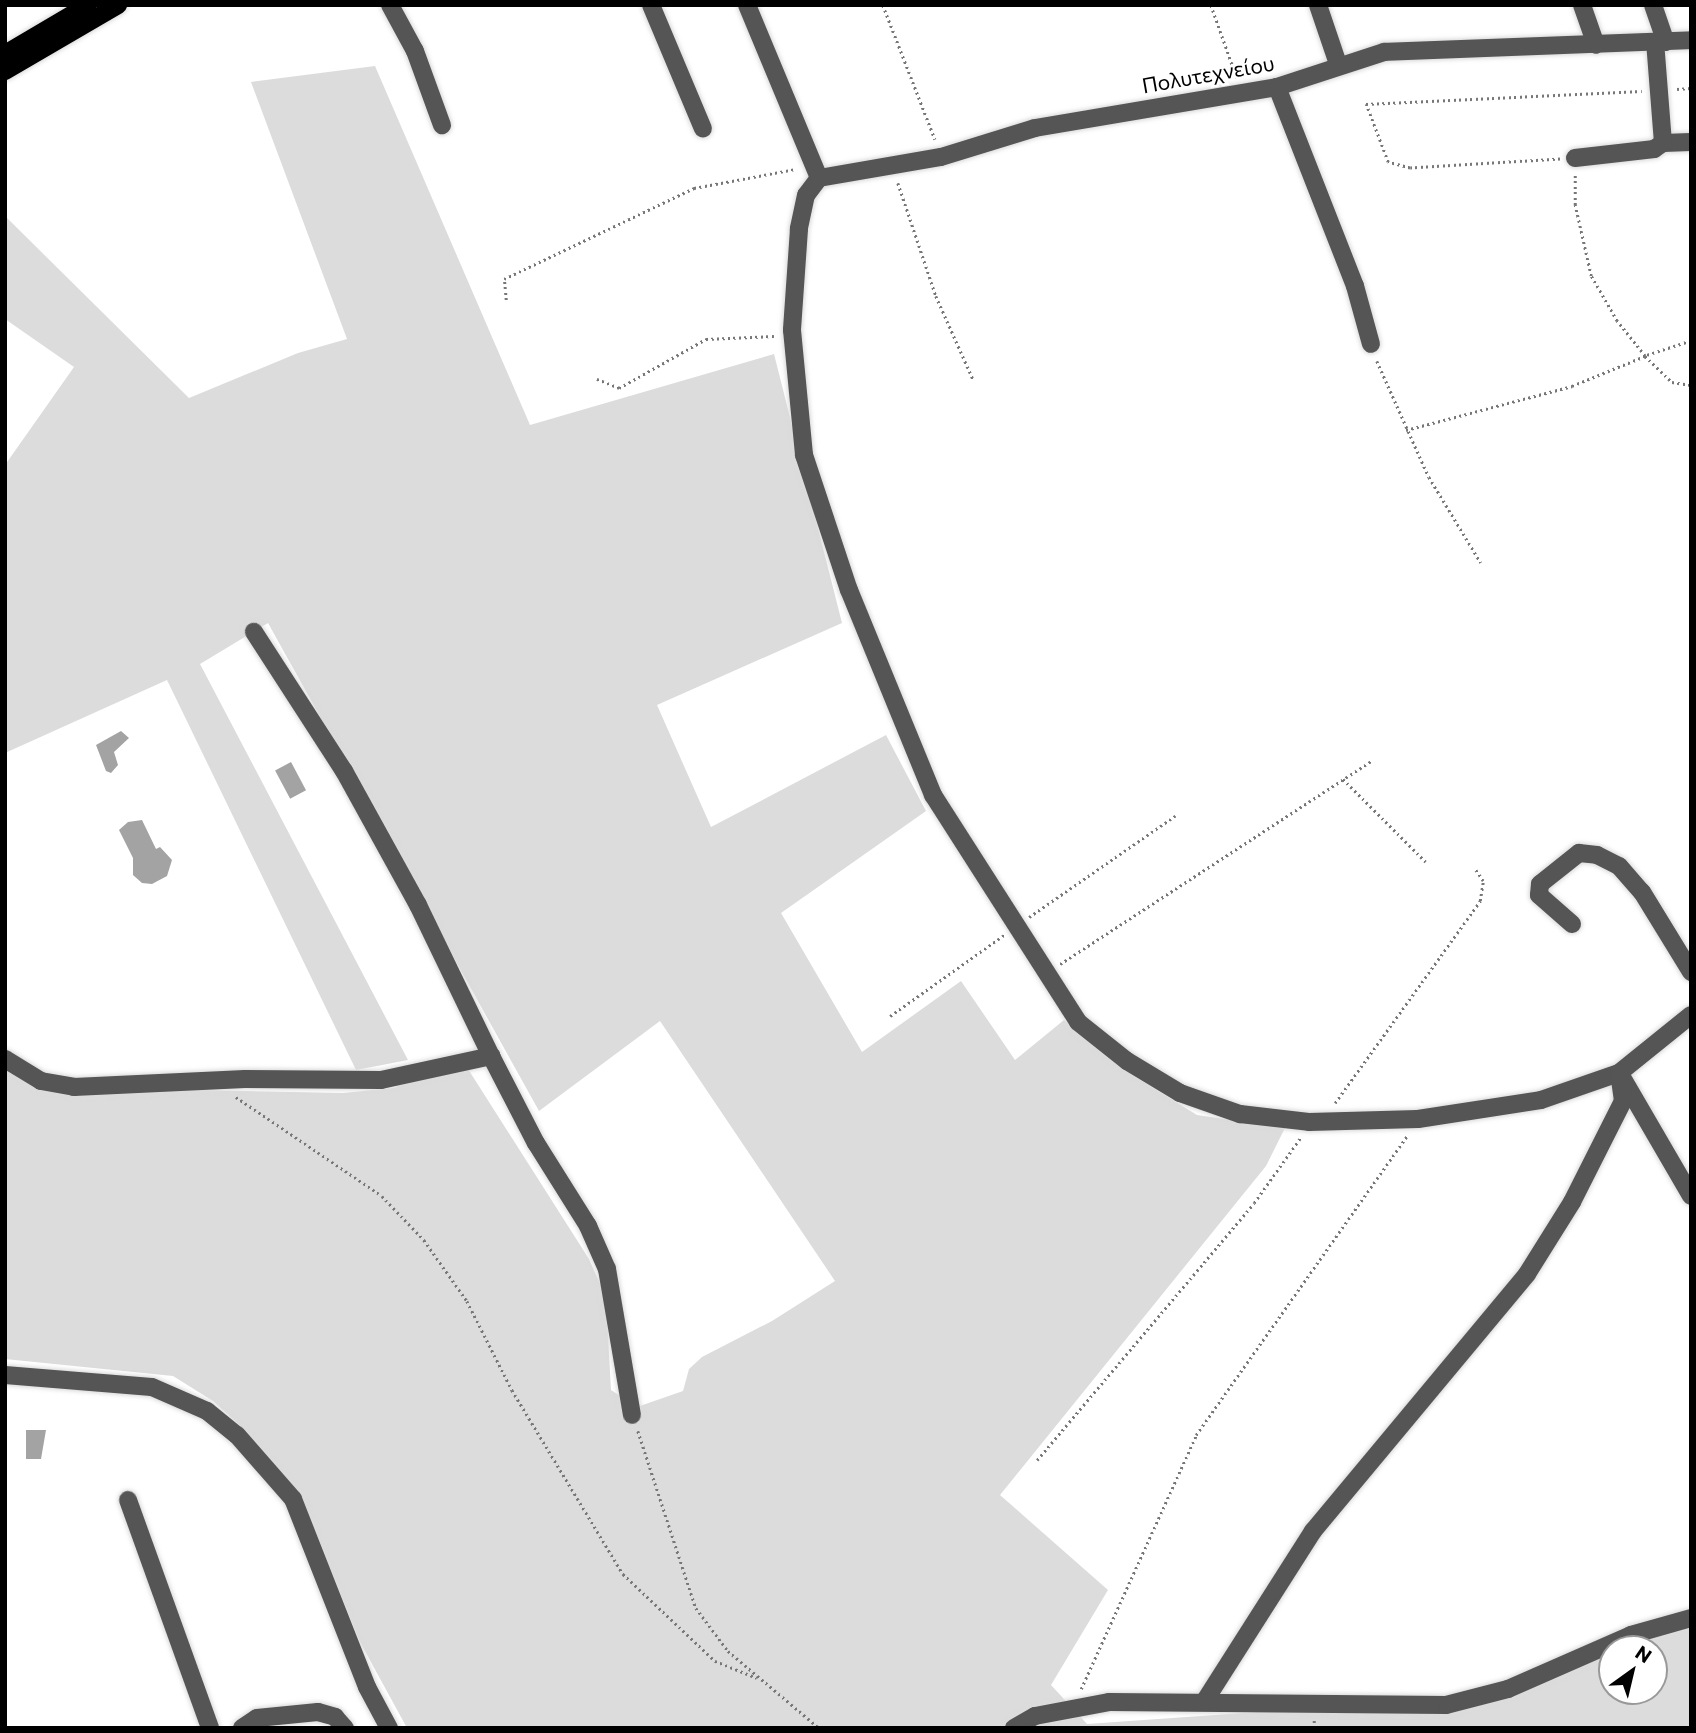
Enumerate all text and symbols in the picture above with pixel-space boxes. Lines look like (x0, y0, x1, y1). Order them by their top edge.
street label: Πολυτεχνείου (1140, 50, 1276, 98)
north arrow (1598, 1635, 1668, 1705)
text: N (1632, 1640, 1656, 1667)

